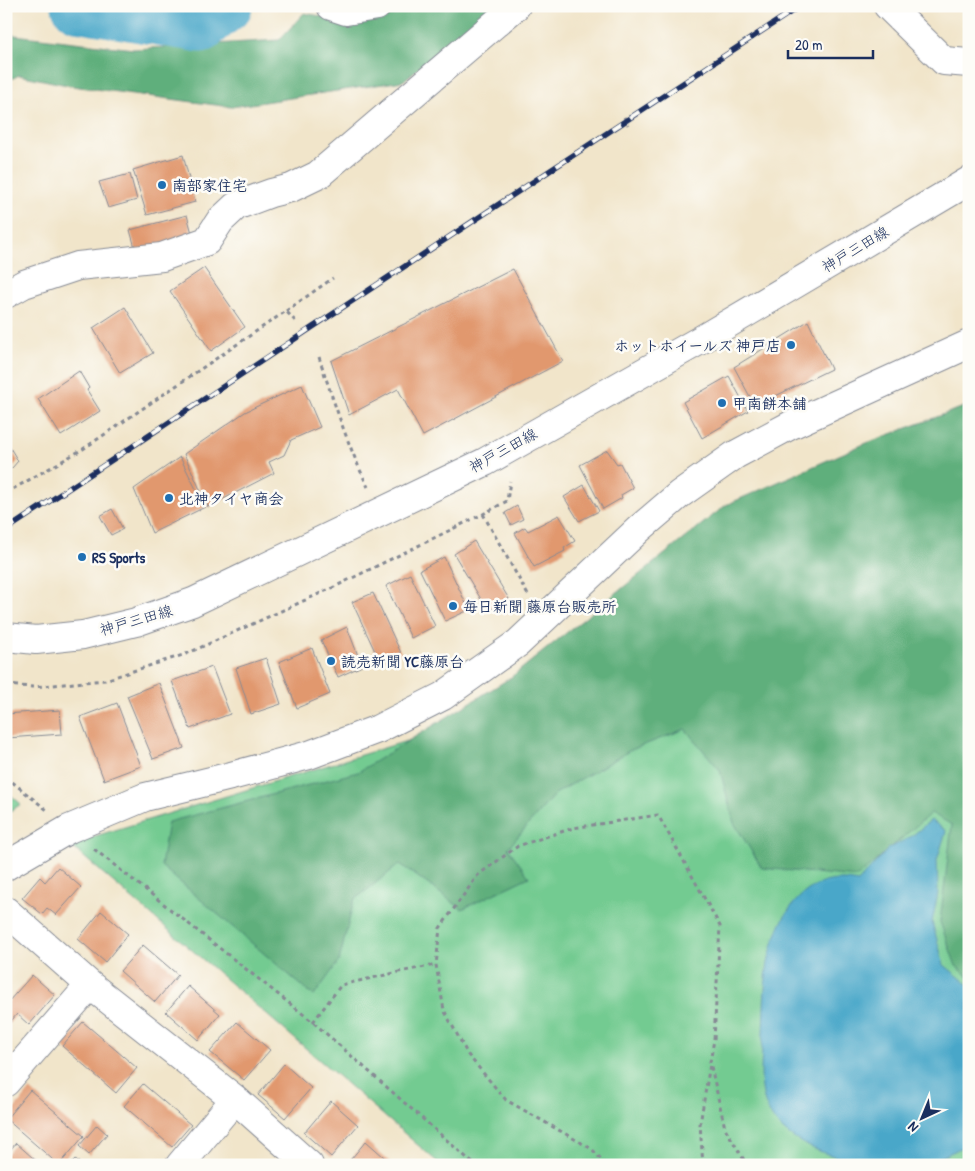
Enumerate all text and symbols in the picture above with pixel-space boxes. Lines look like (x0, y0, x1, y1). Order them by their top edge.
scale bar (788, 28, 872, 60)
text: 20 m (795, 34, 822, 55)
place label: 南部家住宅 (172, 175, 247, 196)
marker: 南部家住宅 (156, 179, 168, 191)
street label: 神戸三田線 (817, 221, 893, 277)
place label: ホットホイールズ 神戸店 (614, 335, 781, 356)
marker: ホットホイールズ 神戸店 (785, 339, 797, 351)
place label: 甲南餅本舗 (732, 393, 807, 414)
marker: 甲南餅本舗 (716, 397, 728, 409)
street label: 神戸三田線 (465, 423, 541, 477)
place label: 北神タイヤ商会 (179, 488, 283, 509)
marker: 北神タイヤ商会 (163, 492, 175, 504)
place label: RS Sports (92, 547, 145, 569)
marker: RS Sports (76, 551, 88, 563)
place label: 毎日新聞 藤原台販売所 (463, 596, 616, 617)
street label: 神戸三田線 (97, 600, 175, 640)
marker: 毎日新聞 藤原台販売所 (447, 600, 459, 612)
place label: 読売新聞 YC藤原台 (341, 651, 464, 672)
marker: 読売新聞 YC藤原台 (325, 655, 337, 667)
north arrow (898, 1094, 948, 1144)
text: N (903, 1118, 922, 1137)

